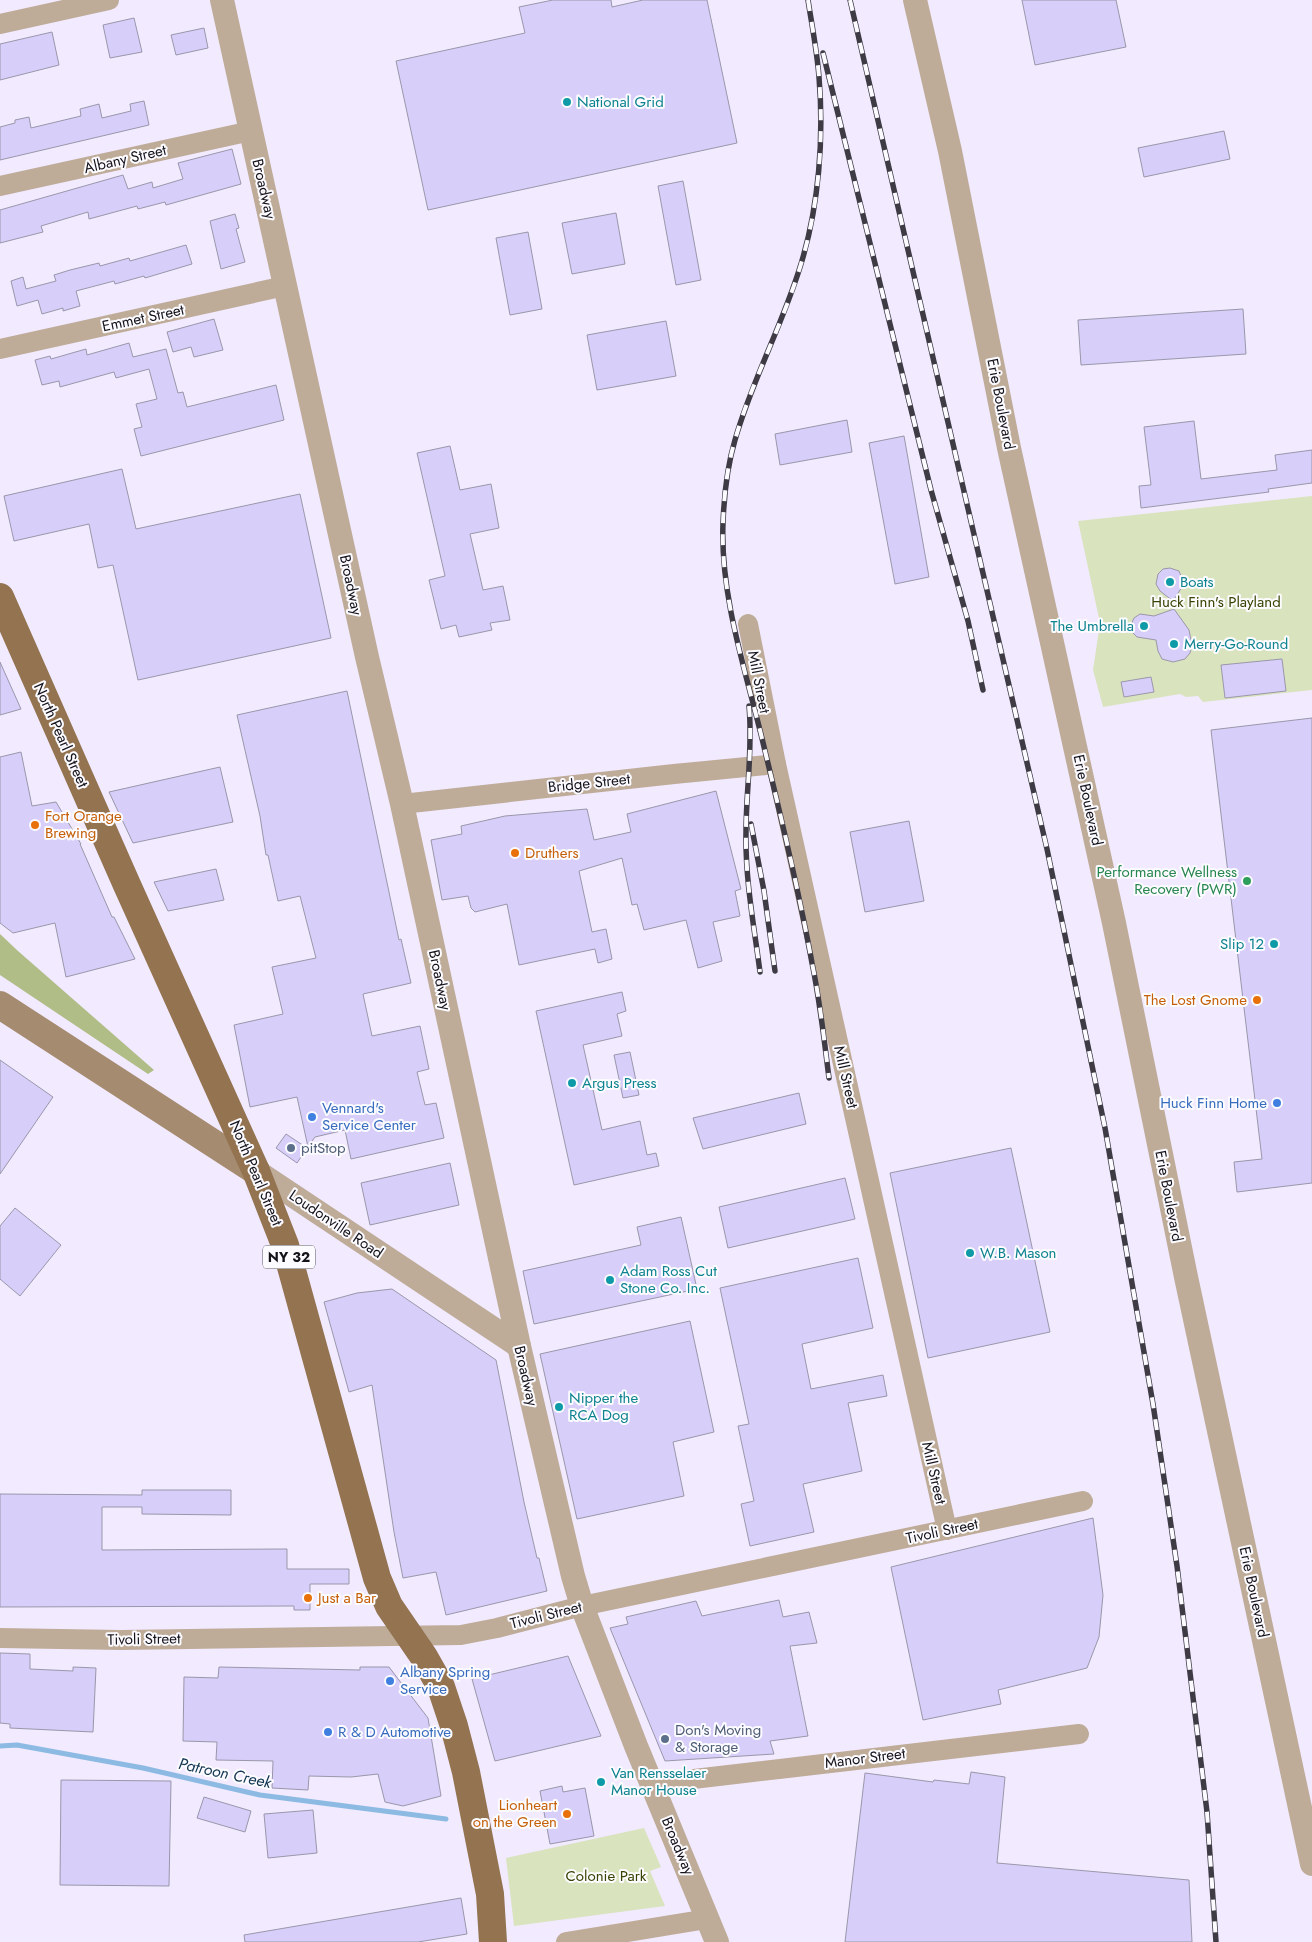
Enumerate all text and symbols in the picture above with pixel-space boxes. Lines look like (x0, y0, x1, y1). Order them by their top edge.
place label: National Grid (577, 91, 664, 113)
marker: National Grid (561, 96, 573, 108)
street label: Albany Street (82, 139, 169, 179)
street label: Broadway (246, 157, 282, 222)
street label: Emmet Street (100, 299, 186, 337)
street label: Erie Boulevard (981, 357, 1021, 451)
street label: Broadway (334, 553, 368, 618)
place label: Boats (1180, 571, 1213, 593)
marker: Boats (1164, 576, 1176, 588)
park label: Huck Finn's Playland (1151, 591, 1281, 613)
place label: The Umbrella (1051, 615, 1134, 637)
marker: The Umbrella (1138, 620, 1150, 632)
place label: Merry-Go-Round (1184, 633, 1288, 655)
marker: Merry-Go-Round (1168, 638, 1180, 650)
street label: Mill Street (742, 649, 776, 716)
street label: North Pearl Street (28, 679, 94, 791)
street label: Erie Boulevard (1068, 753, 1108, 847)
street label: Bridge Street (547, 768, 632, 798)
place label: Fort Orange Brewing (45, 805, 122, 844)
marker: Fort Orange Brewing (29, 819, 41, 831)
place label: Druthers (525, 842, 579, 864)
marker: Druthers (509, 847, 521, 859)
place label: Performance Wellness Recovery (PWR) (1097, 861, 1237, 900)
marker: Performance Wellness Recovery (PWR) (1241, 875, 1253, 887)
place label: Slip 12 (1220, 933, 1264, 955)
marker: Slip 12 (1268, 938, 1280, 950)
street label: Broadway (423, 948, 457, 1013)
place label: The Lost Gnome (1144, 989, 1247, 1011)
marker: The Lost Gnome (1251, 994, 1263, 1006)
street label: Mill Street (828, 1044, 864, 1111)
place label: Argus Press (582, 1072, 656, 1094)
marker: Argus Press (566, 1077, 578, 1089)
place label: Huck Finn Home (1160, 1092, 1267, 1114)
place label: Vennard's Service Center (322, 1097, 417, 1136)
marker: Huck Finn Home (1271, 1097, 1283, 1109)
marker: Vennard's Service Center (306, 1111, 318, 1123)
street label: North Pearl Street (224, 1117, 288, 1229)
place label: pitStop (301, 1137, 346, 1159)
marker: pitStop (285, 1142, 297, 1154)
street label: Erie Boulevard (1149, 1149, 1189, 1243)
street label: Loudonville Road (285, 1184, 387, 1264)
place label: W.B. Mason (980, 1242, 1056, 1264)
road number: NY 32 (263, 1246, 315, 1268)
marker: W.B. Mason (964, 1247, 976, 1259)
place label: Adam Ross Cut Stone Co. Inc. (620, 1260, 717, 1299)
marker: Adam Ross Cut Stone Co. Inc. (604, 1274, 616, 1286)
street label: Broadway (508, 1344, 544, 1409)
place label: Nipper the RCA Dog (569, 1387, 638, 1426)
marker: Nipper the RCA Dog (553, 1401, 565, 1413)
street label: Mill Street (916, 1440, 952, 1507)
street label: Tivoli Street (904, 1513, 980, 1549)
street label: Erie Boulevard (1234, 1545, 1274, 1639)
place label: Just a Bar (316, 1587, 377, 1609)
marker: Just a Bar (302, 1592, 314, 1604)
street label: Tivoli Street (508, 1595, 584, 1635)
street label: Tivoli Street (107, 1627, 181, 1651)
place label: Albany Spring Service (400, 1661, 490, 1700)
marker: Albany Spring Service (384, 1675, 396, 1687)
place label: Don's Moving & Storage (675, 1719, 761, 1758)
place label: R & D Automotive (338, 1721, 451, 1743)
marker: R & D Automotive (322, 1726, 334, 1738)
marker: Don's Moving & Storage (659, 1733, 671, 1745)
street label: Manor Street (824, 1742, 907, 1774)
water label: Patroon Creek (177, 1752, 275, 1794)
place label: Van Rensselaer Manor House (611, 1762, 707, 1801)
marker: Van Rensselaer Manor House (595, 1776, 607, 1788)
place label: Lionheart on the Green (473, 1794, 557, 1833)
marker: Lionheart on the Green (561, 1808, 573, 1820)
street label: Broadway (656, 1814, 700, 1879)
park label: Colonie Park (566, 1865, 647, 1887)

